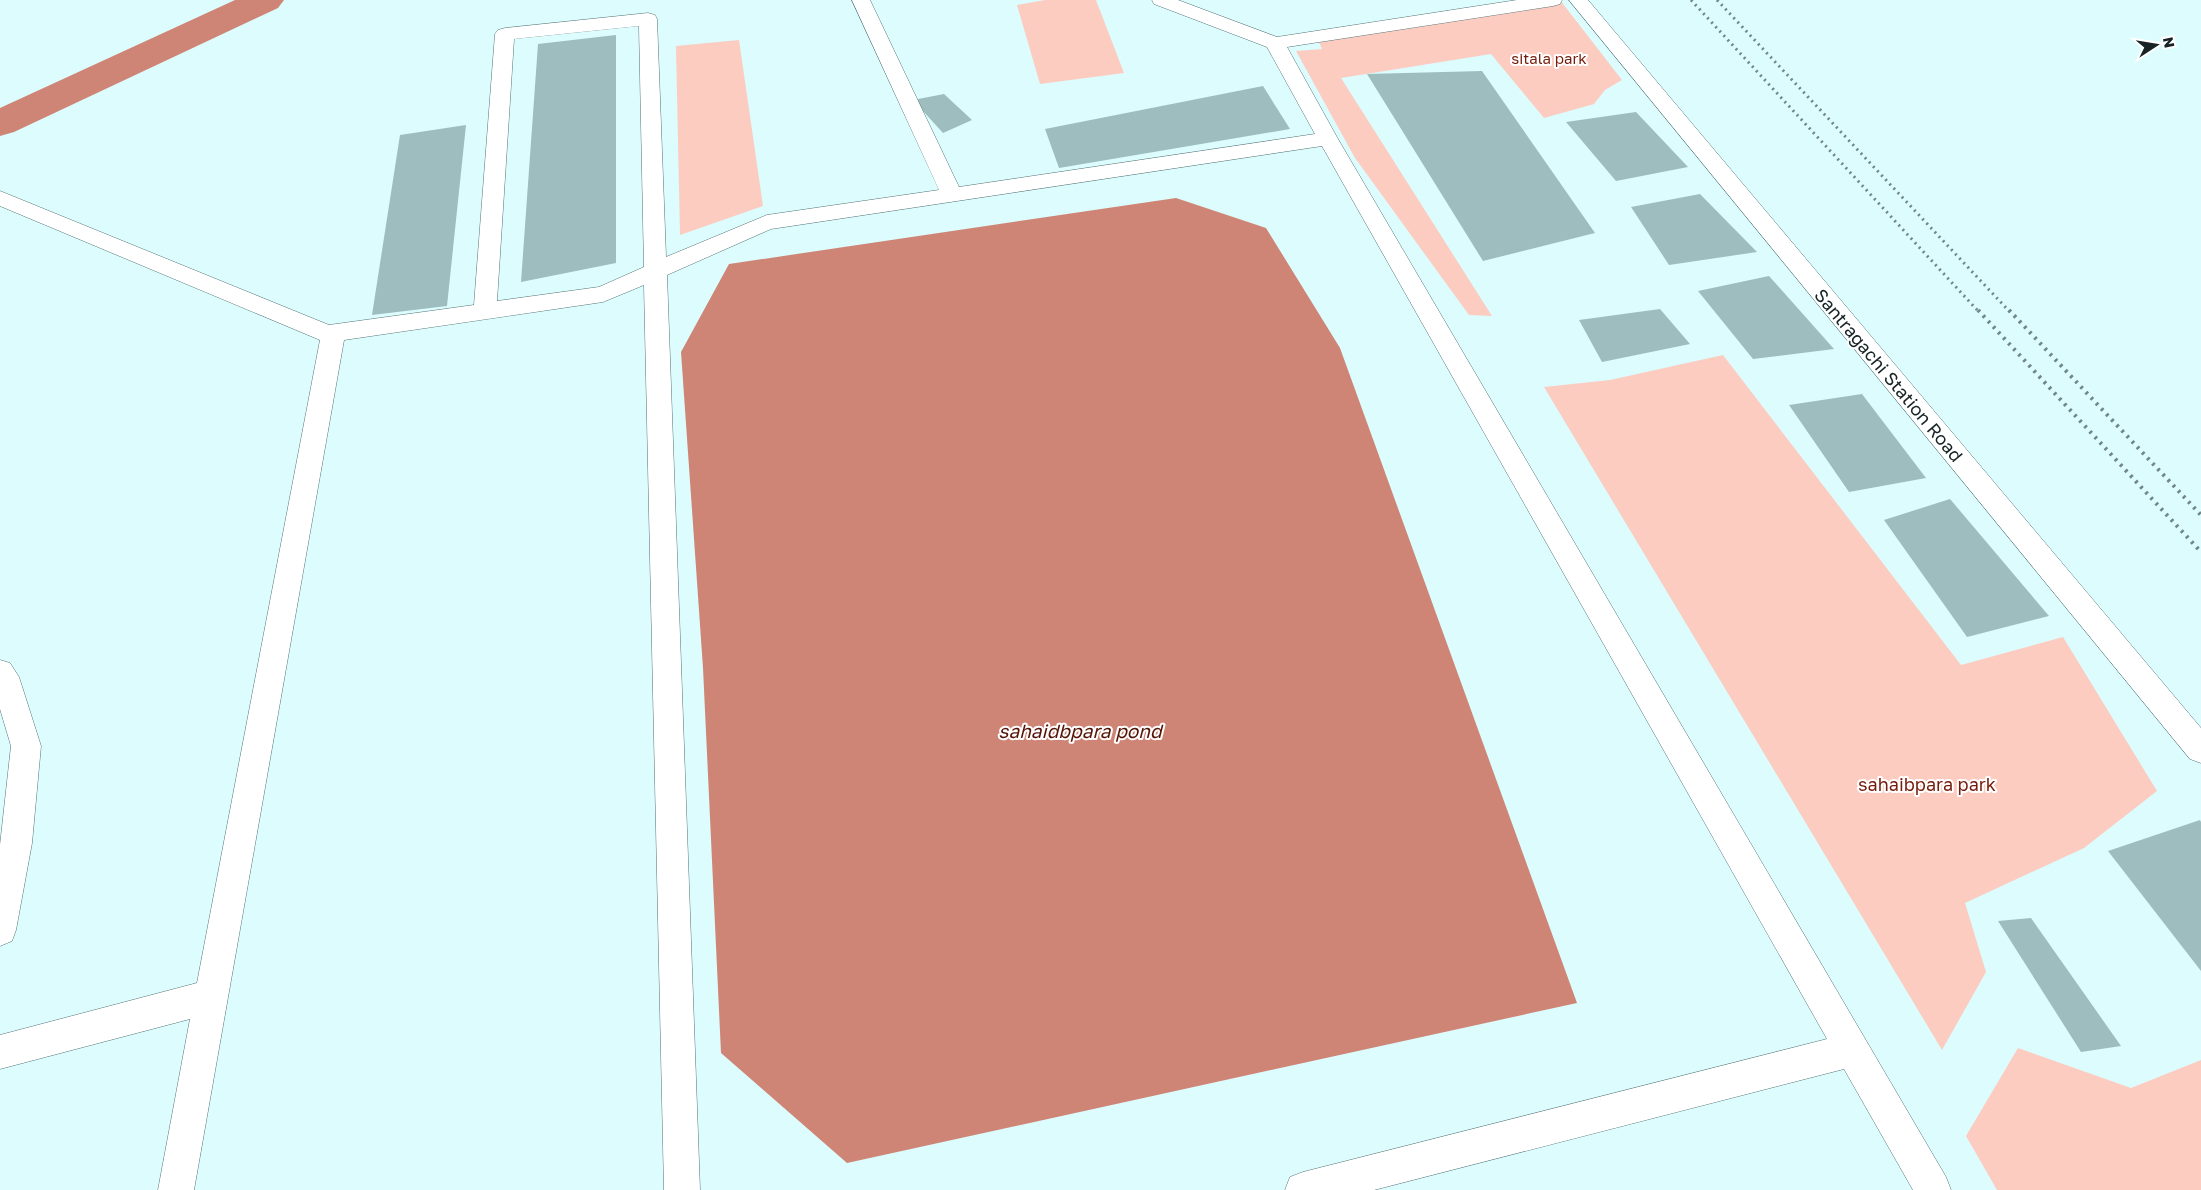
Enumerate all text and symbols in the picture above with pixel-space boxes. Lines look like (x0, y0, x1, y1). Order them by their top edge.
north arrow (2131, 20, 2181, 70)
text: N (2160, 35, 2179, 49)
park label: sitala park (1511, 49, 1587, 67)
street label: Santragachi Station Road (1810, 284, 1968, 466)
water label: sahaidbpara pond (998, 719, 1164, 742)
park label: sahaibpara park (1858, 773, 1996, 795)

